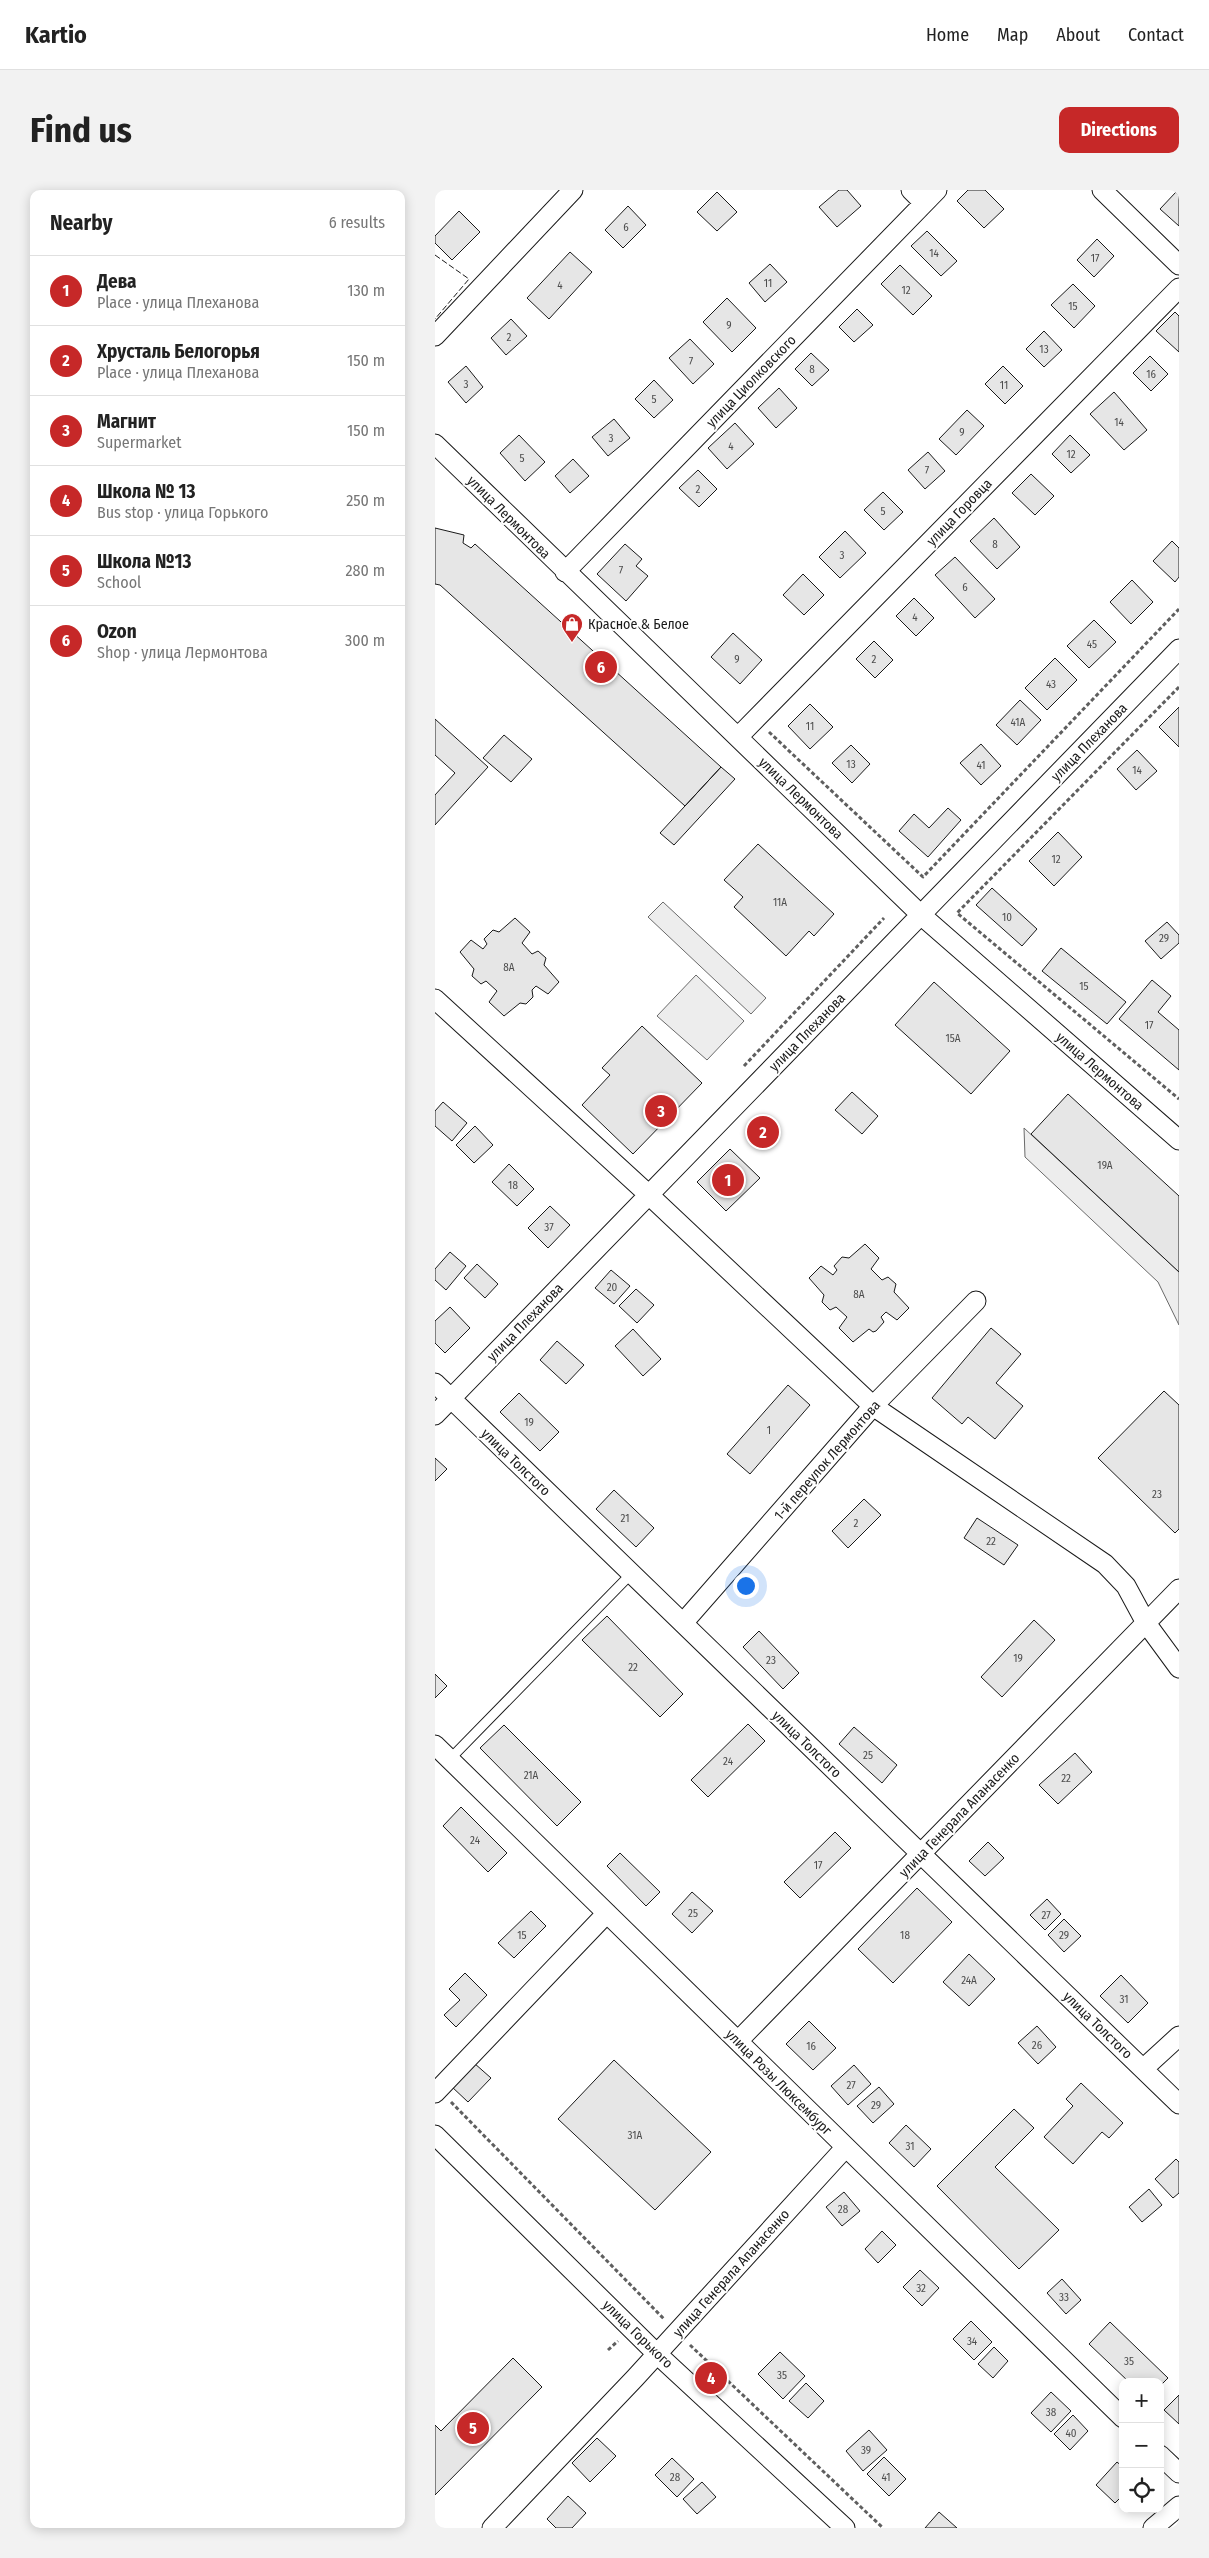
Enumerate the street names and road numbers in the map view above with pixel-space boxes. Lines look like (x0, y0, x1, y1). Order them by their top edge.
street label: улица Циолковского (703, 332, 800, 431)
street label: улица Лермонтова (463, 472, 554, 563)
street label: улица Горовца (923, 475, 996, 550)
street label: улица Плеханова (1048, 700, 1131, 785)
street label: улица Лермонтова (755, 754, 846, 843)
street label: улица Плеханова (766, 990, 849, 1075)
street label: улица Лермонтова (1052, 1029, 1147, 1114)
street label: улица Плеханова (484, 1280, 567, 1365)
street label: 1-й переулок Лермонтова (771, 1397, 884, 1524)
street label: улица Толстого (478, 1425, 554, 1500)
street label: улица Толстого (769, 1707, 845, 1782)
street label: улица Генерала Апанасенко (896, 1750, 1023, 1881)
street label: улица Толстого (1060, 1988, 1136, 2063)
street label: улица Розы Люксембург (722, 2026, 836, 2139)
street label: улица Генерала Апанасенко (669, 2206, 793, 2341)
street label: улица Горького (599, 2297, 676, 2372)

